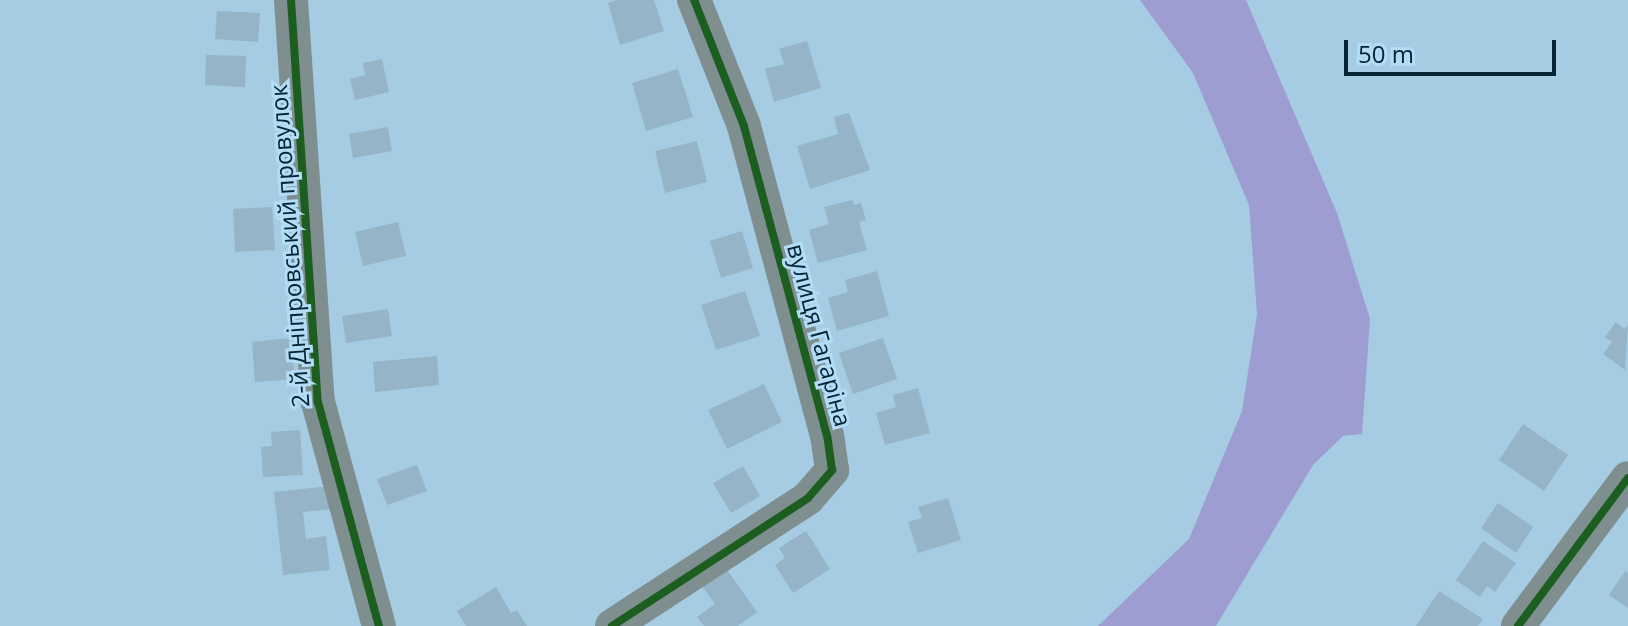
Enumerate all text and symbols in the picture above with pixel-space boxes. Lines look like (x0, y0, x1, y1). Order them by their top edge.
scale bar (1348, 24, 1560, 74)
text: 50 m (1358, 37, 1414, 70)
street label: 2-й Дніпровський провулок (263, 84, 315, 408)
street label: вулиця Гагаріна (782, 240, 858, 430)

